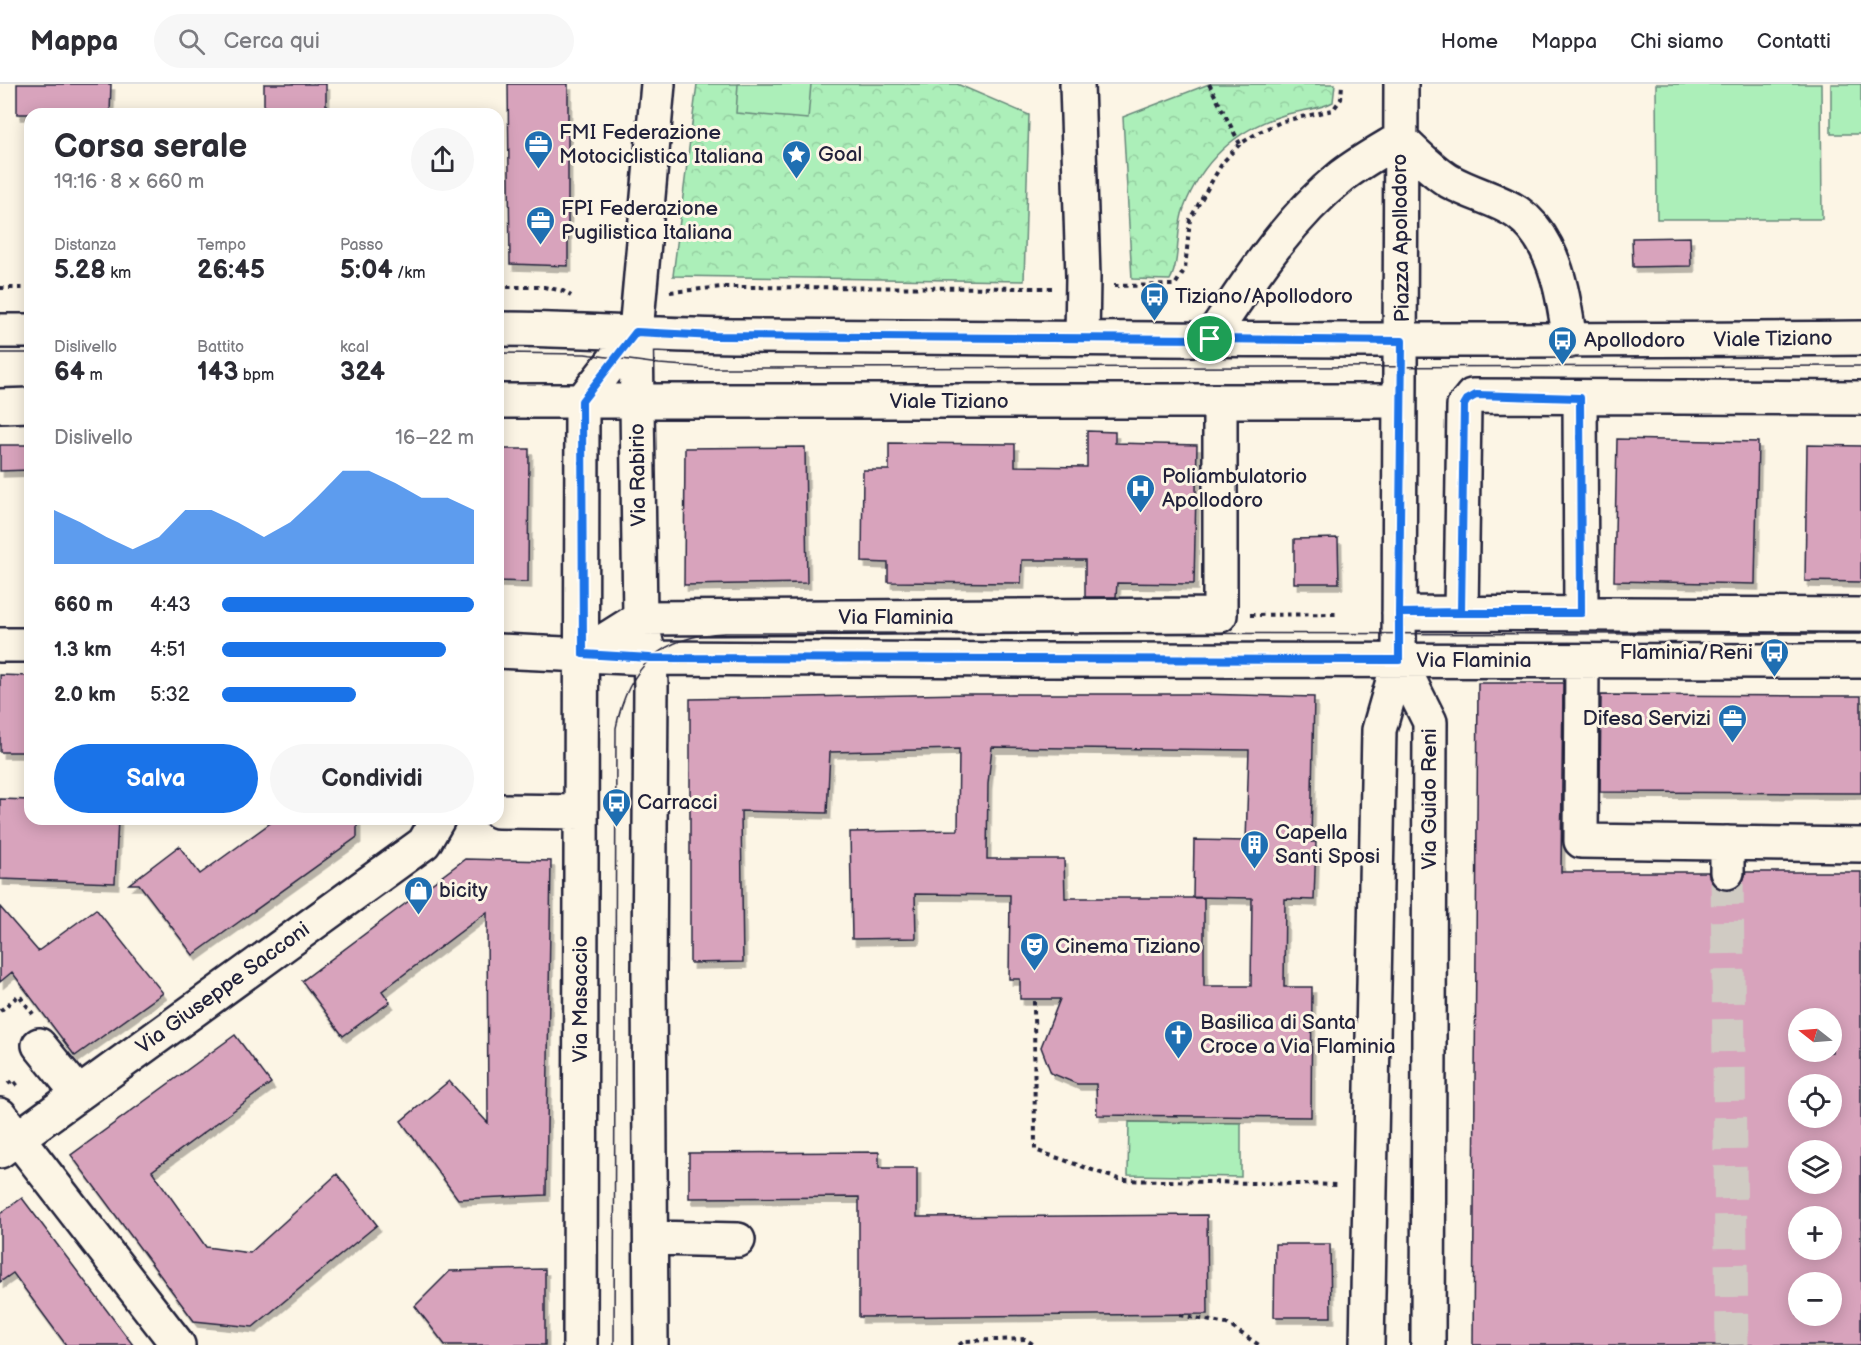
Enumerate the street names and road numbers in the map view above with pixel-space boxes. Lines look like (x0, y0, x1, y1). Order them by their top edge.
street label: Piazza Apollodoro (1387, 153, 1415, 322)
street label: Viale Tiziano (1713, 325, 1833, 353)
street label: Viale Tiziano (889, 389, 1009, 414)
street label: Via Rabirio (625, 423, 651, 527)
street label: Via Flaminia (838, 605, 954, 630)
street label: Via Flaminia (1416, 648, 1532, 673)
street label: Via Guido Reni (1417, 728, 1442, 870)
street label: Via Giuseppe Sacconi (131, 917, 315, 1059)
street label: Via Masaccio (568, 935, 593, 1062)

